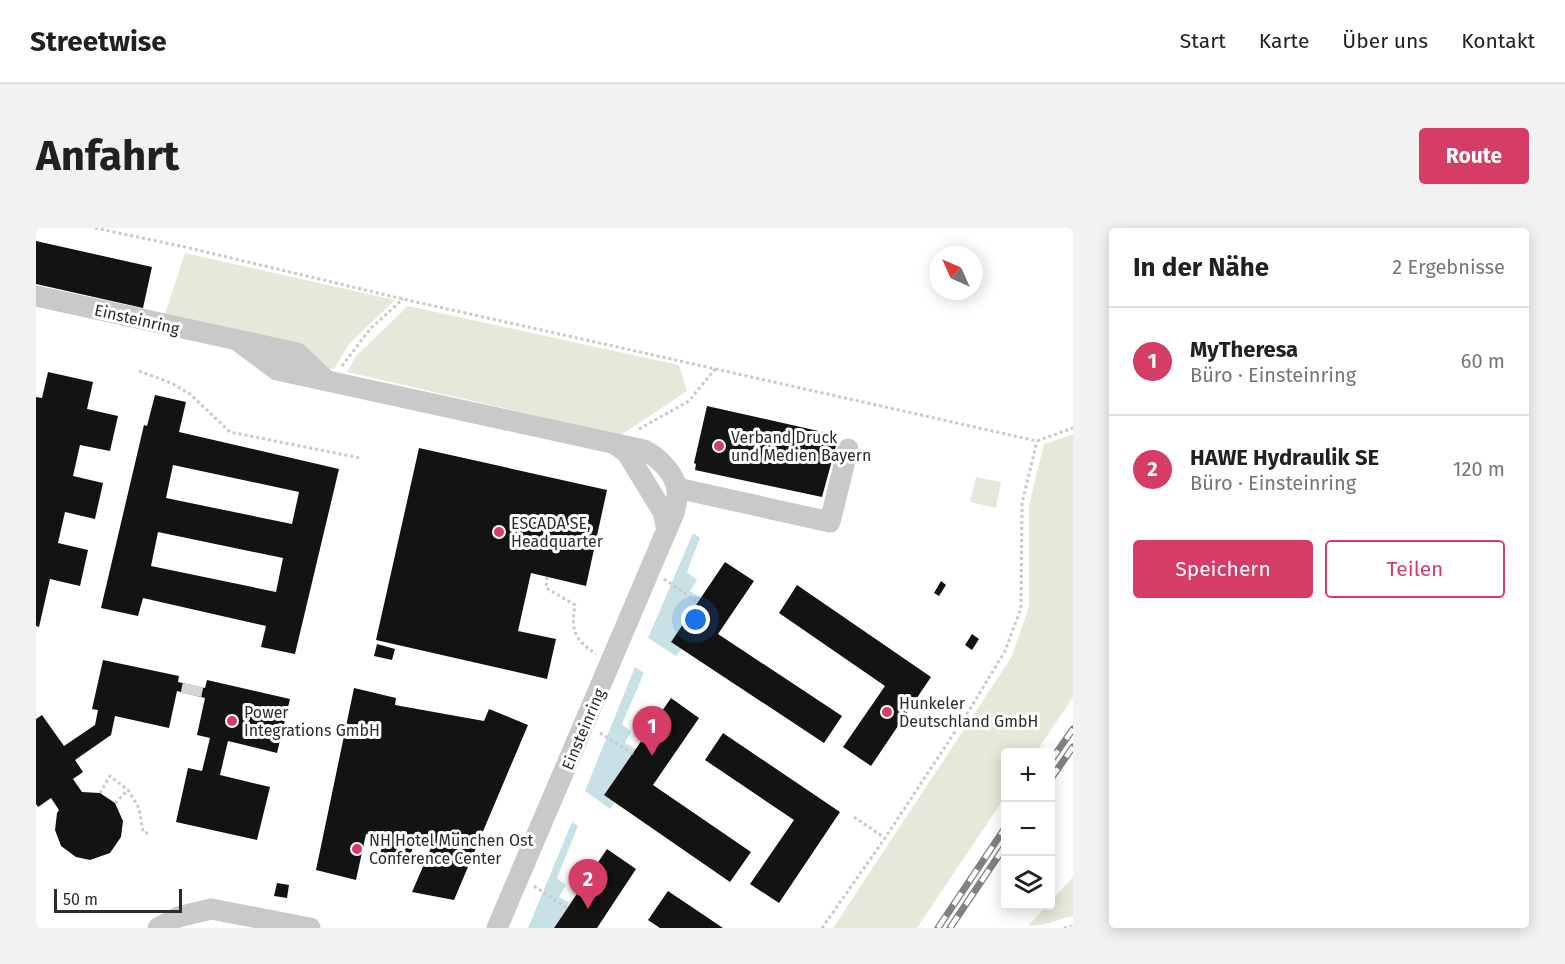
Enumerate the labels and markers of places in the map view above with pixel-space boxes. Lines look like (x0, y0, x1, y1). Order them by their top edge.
place label: Verband Druck und Medien Bayern (731, 428, 871, 465)
marker: Verband Druck und Medien Bayern (712, 439, 726, 453)
place label: ESCADA SE, Headquarter (511, 514, 604, 551)
marker: ESCADA SE, Headquarter (492, 525, 506, 539)
place label: Hunkeler Deutschland GmbH (899, 694, 1038, 731)
place label: Power Integrations GmbH (244, 703, 380, 740)
marker: Hunkeler Deutschland GmbH (880, 705, 894, 719)
pin: 1 (632, 706, 672, 756)
marker: Power Integrations GmbH (225, 714, 239, 728)
place label: NH Hotel München Ost Conference Center (369, 831, 533, 868)
marker: NH Hotel München Ost Conference Center (350, 842, 364, 856)
pin: 2 (568, 860, 608, 909)

